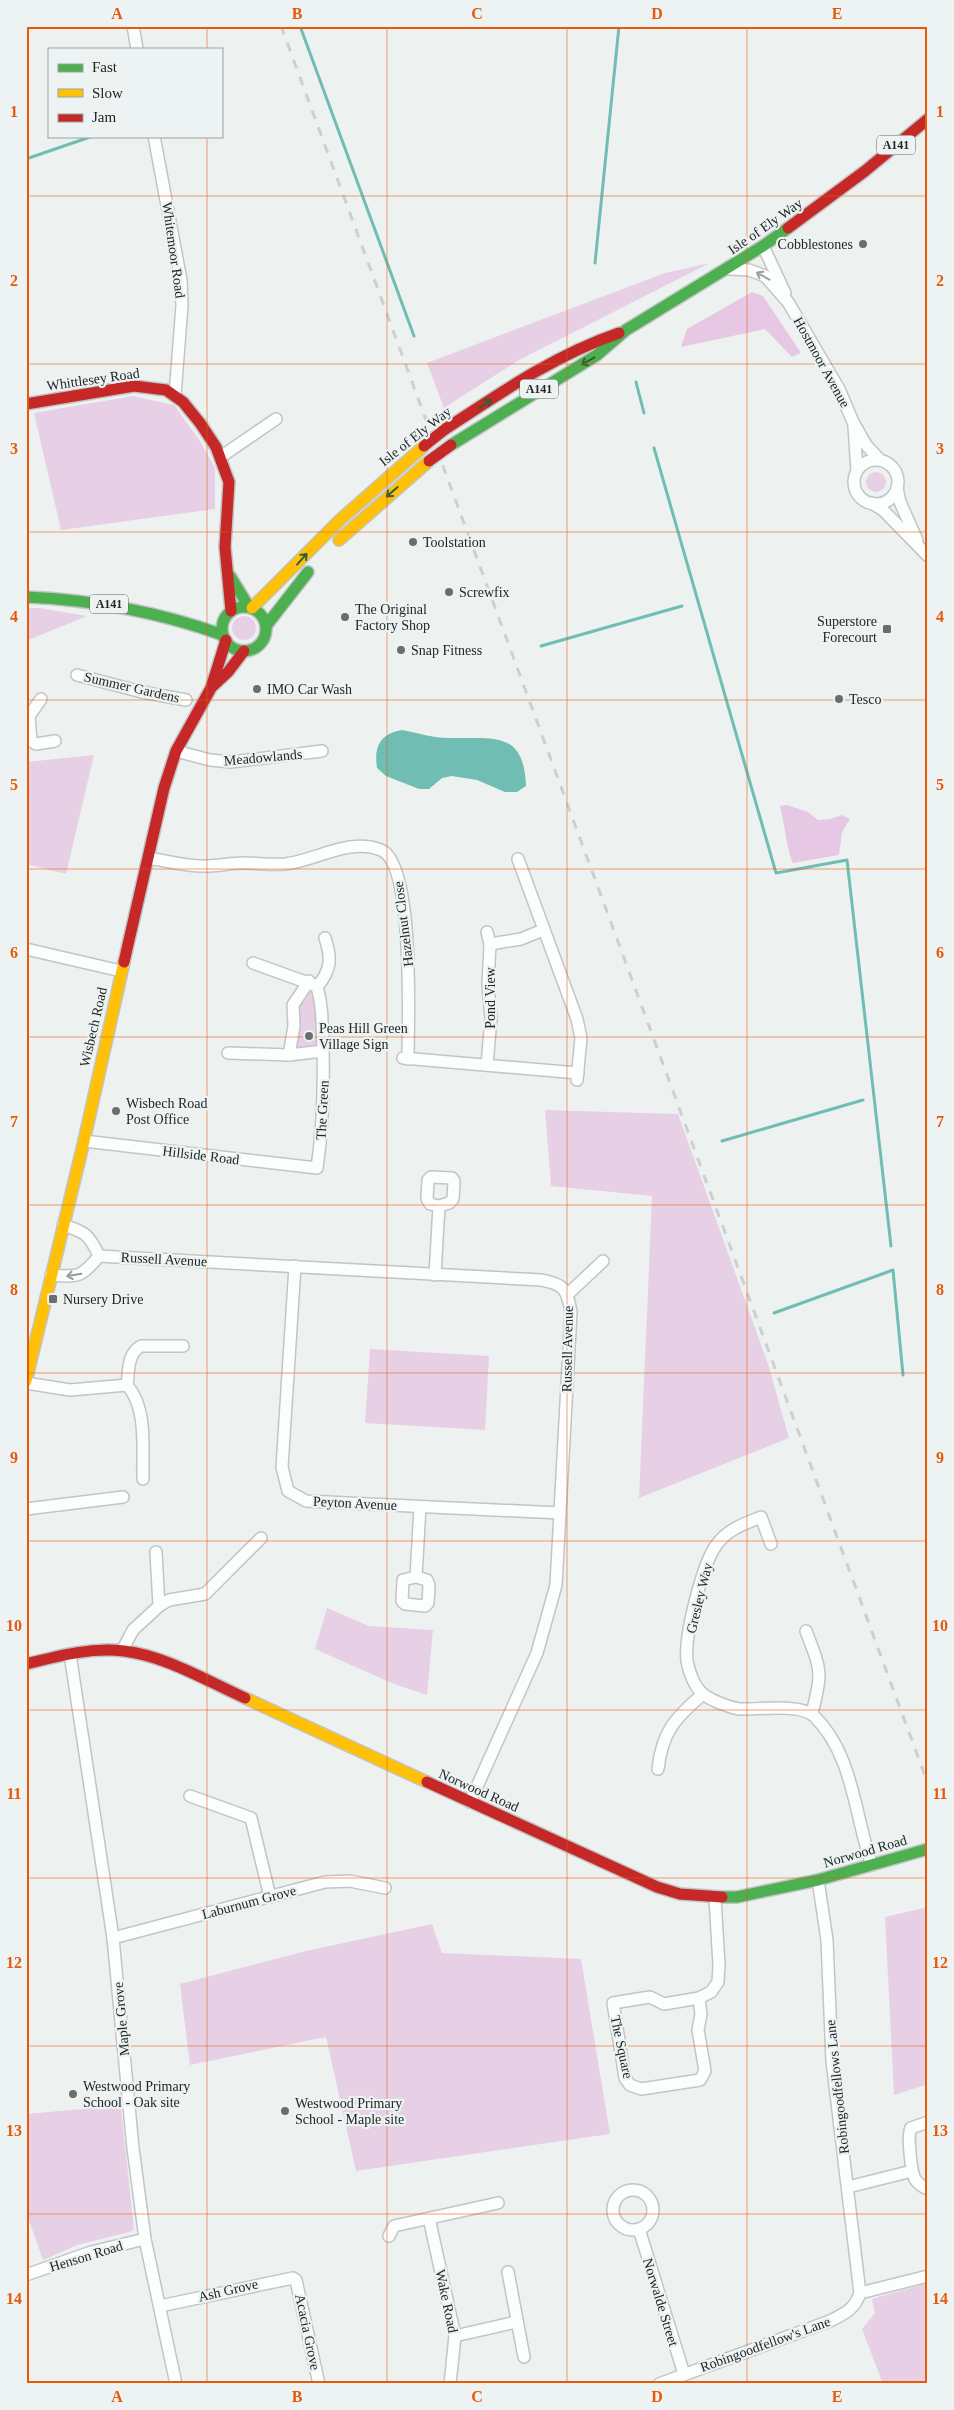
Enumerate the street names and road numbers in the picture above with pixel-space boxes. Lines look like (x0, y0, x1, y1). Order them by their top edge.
road number: A141 (877, 136, 915, 154)
street label: Isle of Ely Way (725, 195, 805, 257)
street label: Whitemoor Road (159, 201, 188, 299)
street label: Hostmoor Avenue (790, 314, 853, 410)
street label: Whittlesey Road (46, 366, 141, 393)
road number: A141 (520, 379, 558, 398)
street label: Isle of Ely Way (376, 404, 454, 469)
road number: A141 (90, 594, 128, 614)
street label: Summer Gardens (83, 669, 181, 706)
street label: Meadowlands (223, 747, 303, 768)
street label: Hazelnut Close (391, 880, 416, 967)
street label: Pond View (483, 966, 498, 1029)
street label: Wisbech Road (77, 986, 110, 1068)
street label: The Green (313, 1080, 332, 1140)
street label: Hillside Road (162, 1143, 240, 1168)
street label: Russell Avenue (120, 1250, 208, 1269)
street label: Russell Avenue (559, 1306, 576, 1392)
street label: Peyton Avenue (313, 1494, 397, 1513)
street label: Gresley Way (683, 1561, 715, 1635)
street label: Norwood Road (436, 1766, 521, 1815)
street label: Norwood Road (822, 1832, 909, 1871)
street label: Laburnum Grove (200, 1883, 298, 1922)
street label: Maple Grove (111, 1981, 132, 2057)
street label: The Square (608, 2014, 636, 2080)
street label: Robingoodfellows Lane (823, 2019, 852, 2155)
street label: Henson Road (48, 2238, 125, 2275)
street label: Norwalde Street (640, 2256, 681, 2348)
street label: Wake Road (432, 2268, 461, 2334)
street label: Ash Grove (197, 2276, 260, 2305)
street label: Acacia Grove (292, 2293, 323, 2371)
street label: Robingoodfellow's Lane (698, 2314, 832, 2375)

